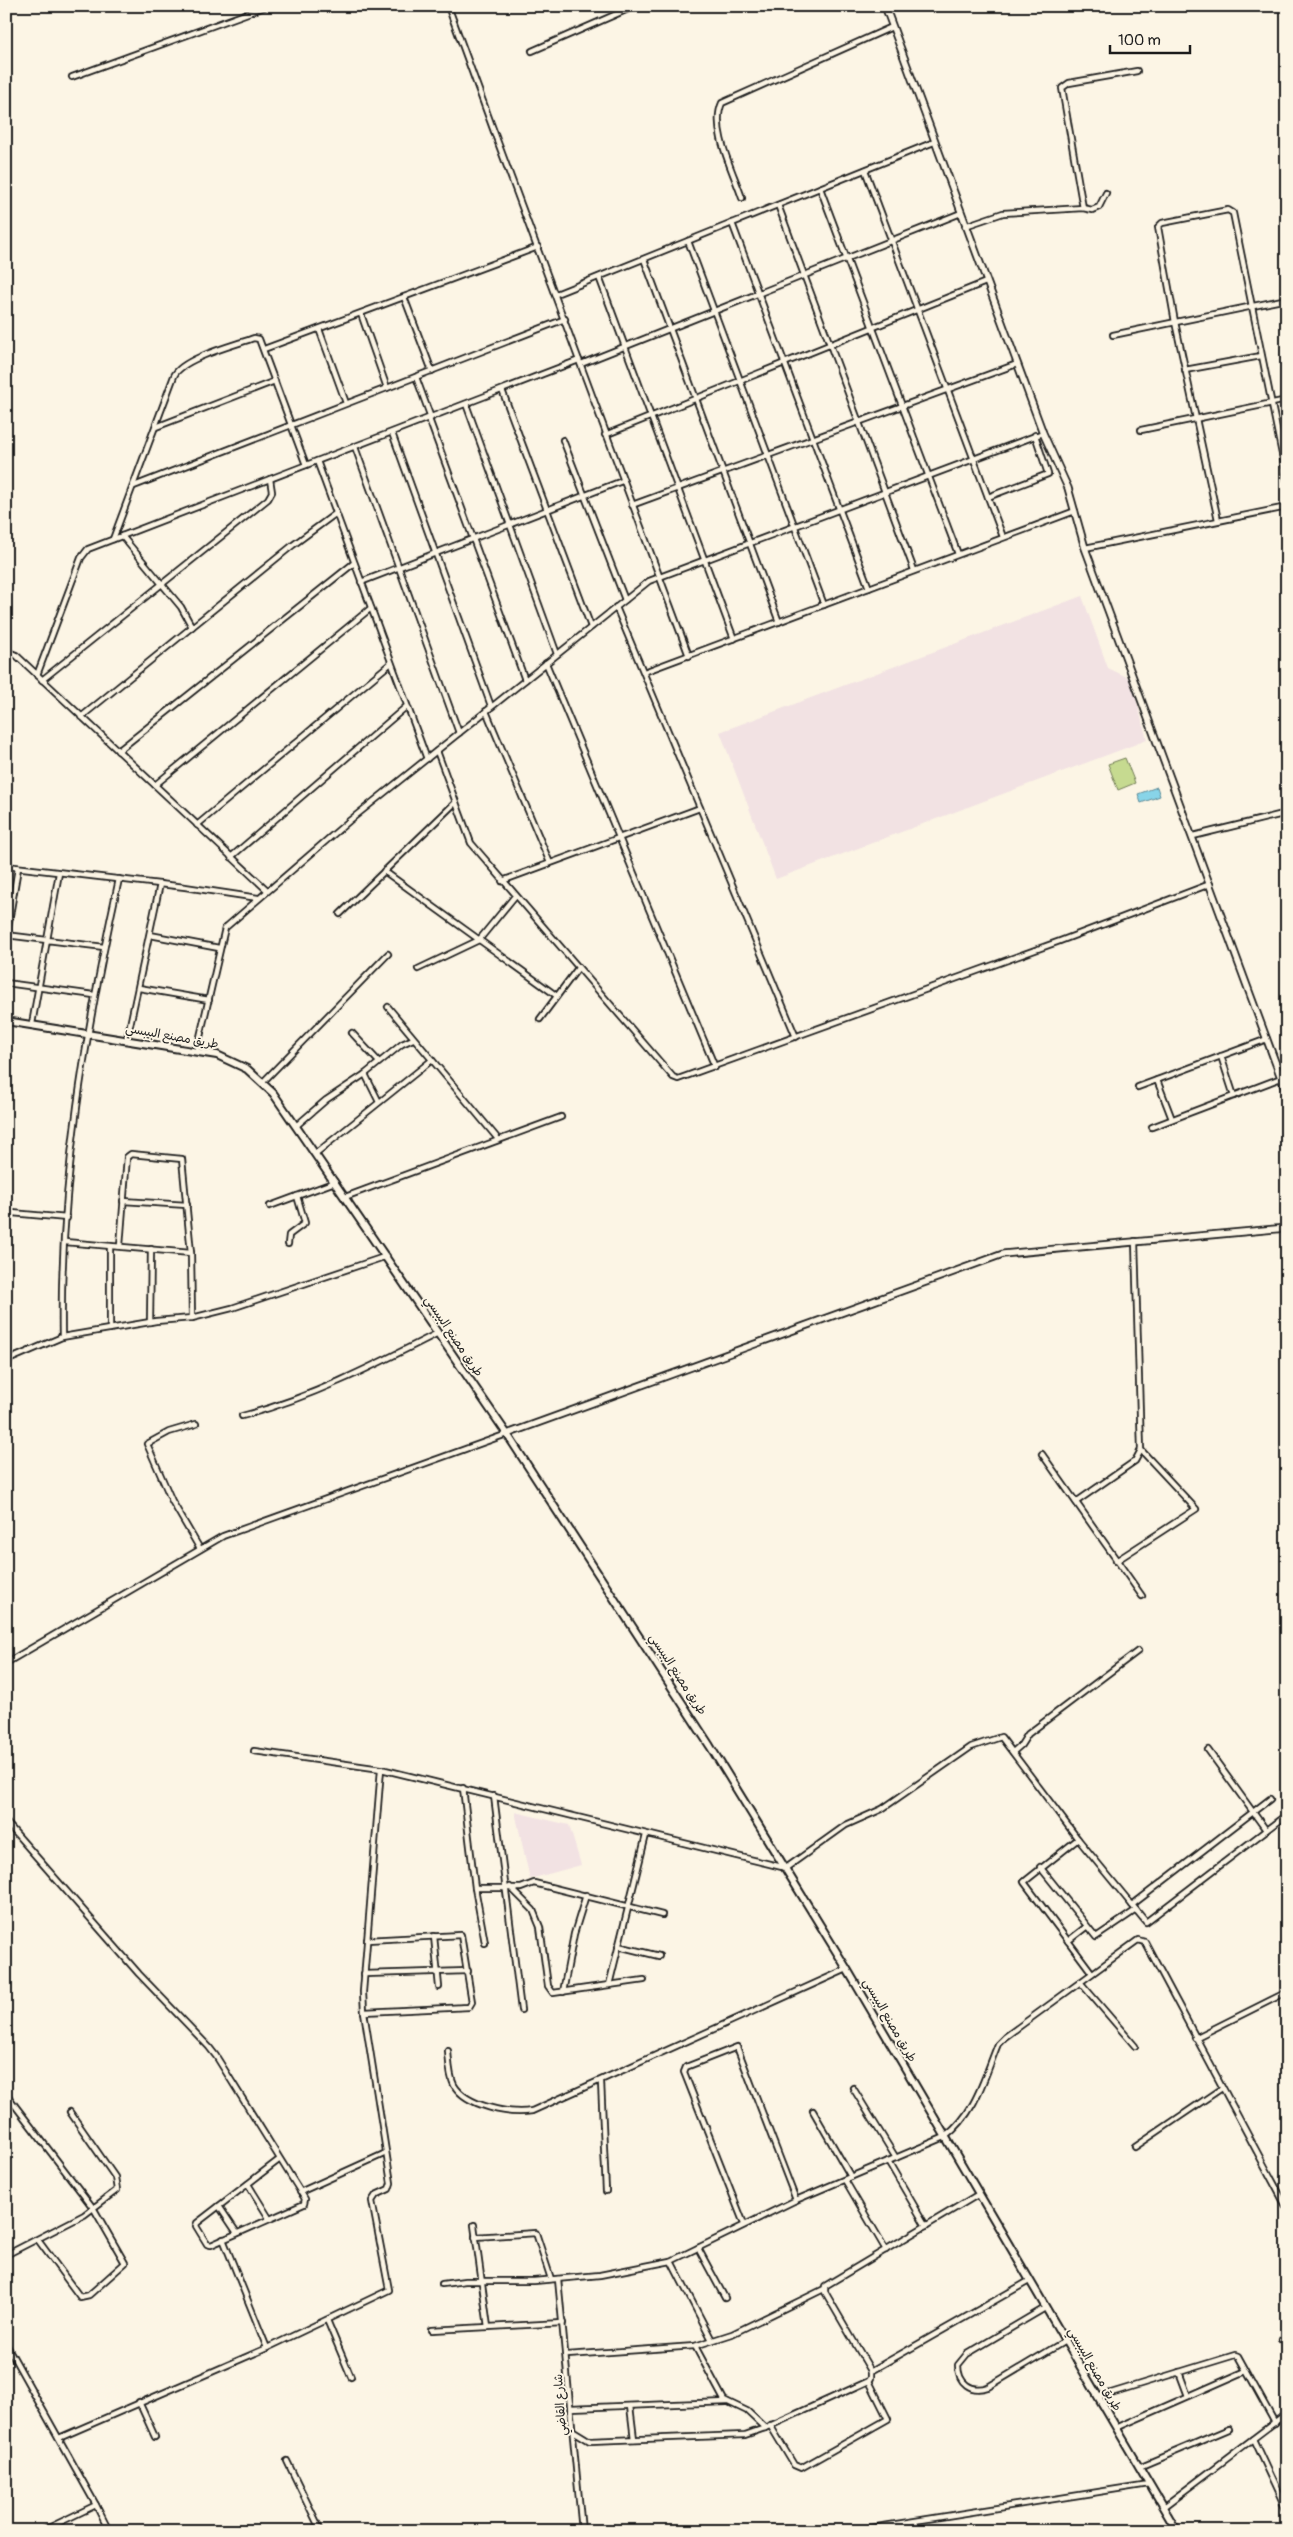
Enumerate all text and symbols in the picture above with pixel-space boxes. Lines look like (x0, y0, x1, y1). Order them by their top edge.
scale bar (1110, 22, 1190, 54)
text: 100 m (1118, 31, 1161, 50)
street label: طريق مصنع البيبسي (124, 1021, 220, 1055)
street label: طريق مصنع البيبسي (419, 1293, 486, 1381)
street label: طريق مصنع البيبسي (643, 1631, 710, 1719)
street label: طريق مصنع البيبسي (857, 1976, 920, 2066)
street label: طريق مصنع البيبسي (1062, 2325, 1125, 2415)
street label: شارع القاضي (551, 2373, 573, 2436)

